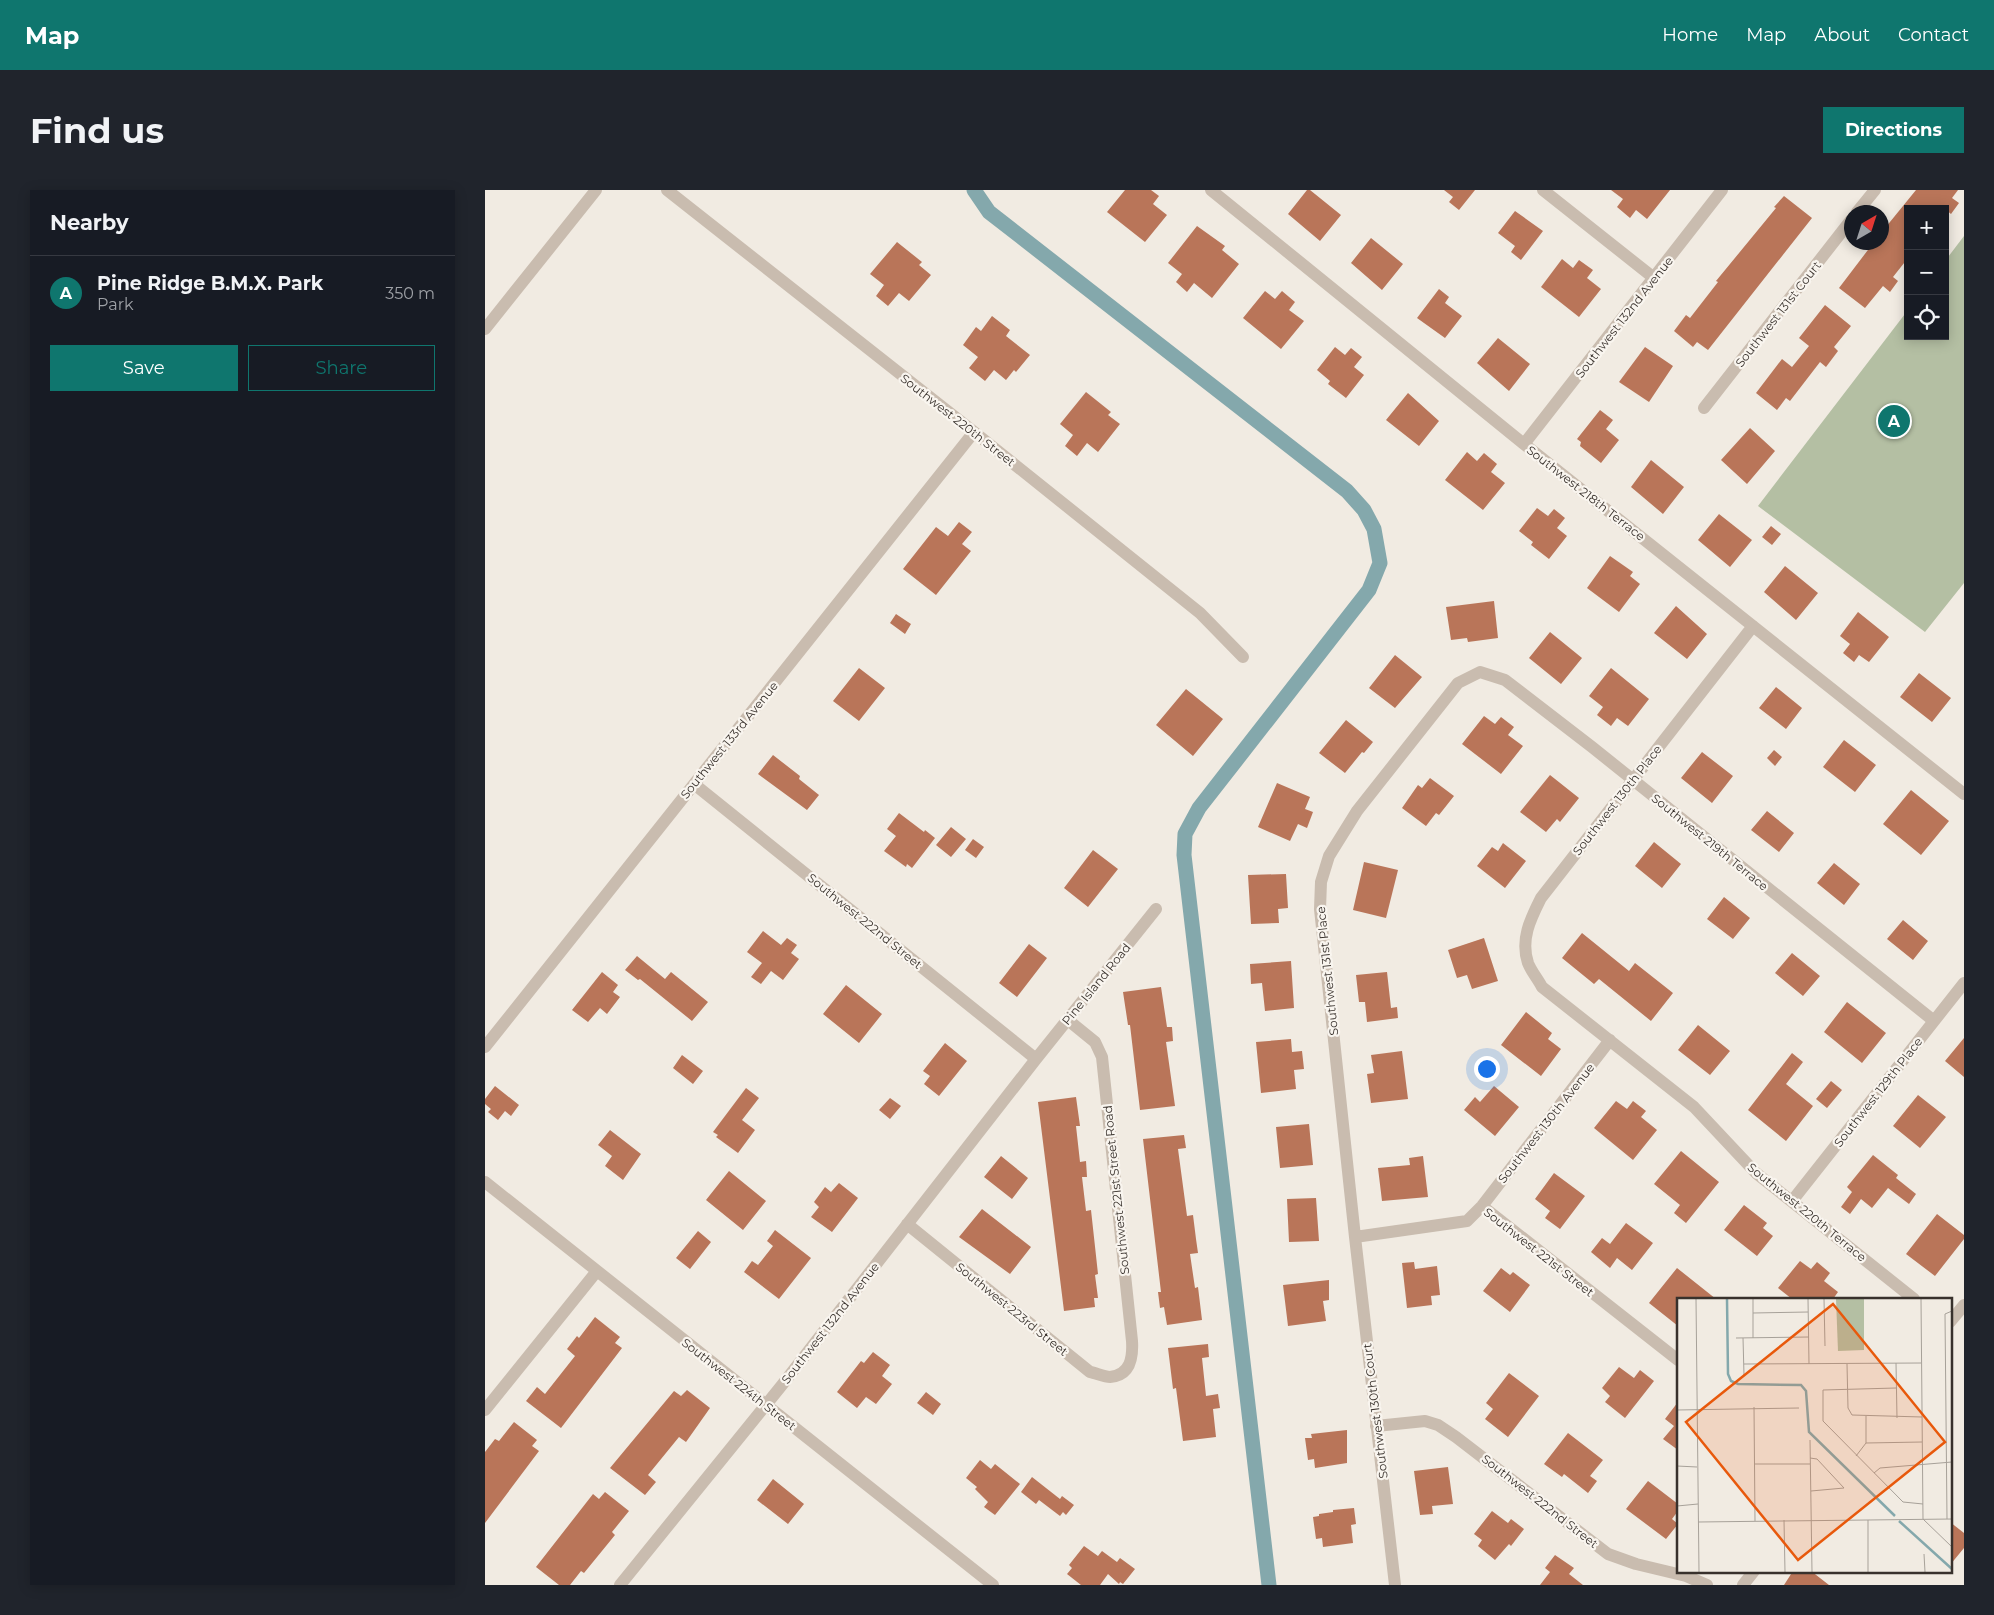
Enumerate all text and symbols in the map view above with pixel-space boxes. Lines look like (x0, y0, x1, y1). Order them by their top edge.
text: Map (25, 21, 79, 50)
text: Home (1662, 24, 1718, 46)
text: Map (1746, 24, 1786, 46)
text: About (1814, 24, 1870, 46)
text: Contact (1898, 24, 1969, 46)
button: Directions (1823, 107, 1964, 153)
text: Find us (30, 109, 164, 152)
north arrow (1844, 205, 1889, 250)
map controls (1904, 205, 1949, 340)
button: + (1904, 205, 1949, 250)
text: Nearby (50, 210, 129, 235)
button: − (1904, 250, 1949, 295)
street label: Southwest 132nd Avenue (1572, 253, 1676, 381)
street label: Southwest 131st Court (1732, 258, 1824, 370)
text: Pine Ridge B.M.X. Park (97, 272, 323, 295)
text: A (60, 284, 72, 303)
text: 350 m (385, 284, 435, 303)
text: Park (97, 295, 134, 314)
button: locate (1904, 295, 1949, 340)
button: Save (50, 345, 238, 391)
button: Share (248, 345, 435, 391)
street label: Southwest 220th Street (898, 371, 1018, 470)
pin: A (1878, 402, 1910, 440)
street label: Southwest 218th Terrace (1524, 442, 1648, 544)
street label: Southwest 133rd Avenue (677, 678, 781, 802)
street label: Southwest 130th Place (1569, 742, 1665, 858)
street label: Southwest 219th Terrace (1649, 790, 1771, 894)
street label: Southwest 222nd Street (805, 870, 926, 972)
street label: Southwest 131st Place (1313, 906, 1341, 1036)
street label: Pine Island Road (1058, 940, 1134, 1028)
street label: Southwest 129th Place (1831, 1034, 1925, 1150)
your location (1474, 1056, 1500, 1082)
street label: Southwest 130th Avenue (1495, 1060, 1597, 1186)
street label: Southwest 221st Street Road (1100, 1105, 1132, 1275)
street label: Southwest 220th Terrace (1745, 1159, 1869, 1265)
street label: Southwest 221st Street (1481, 1204, 1597, 1300)
street label: Southwest 132nd Avenue (778, 1259, 882, 1387)
street label: Southwest 223rd Street (953, 1259, 1071, 1359)
inset map (1677, 1298, 1951, 1572)
street label: Southwest 224th Street (679, 1335, 799, 1433)
street label: Southwest 130th Court (1359, 1342, 1391, 1480)
street label: Southwest 222nd Street (1479, 1451, 1601, 1551)

